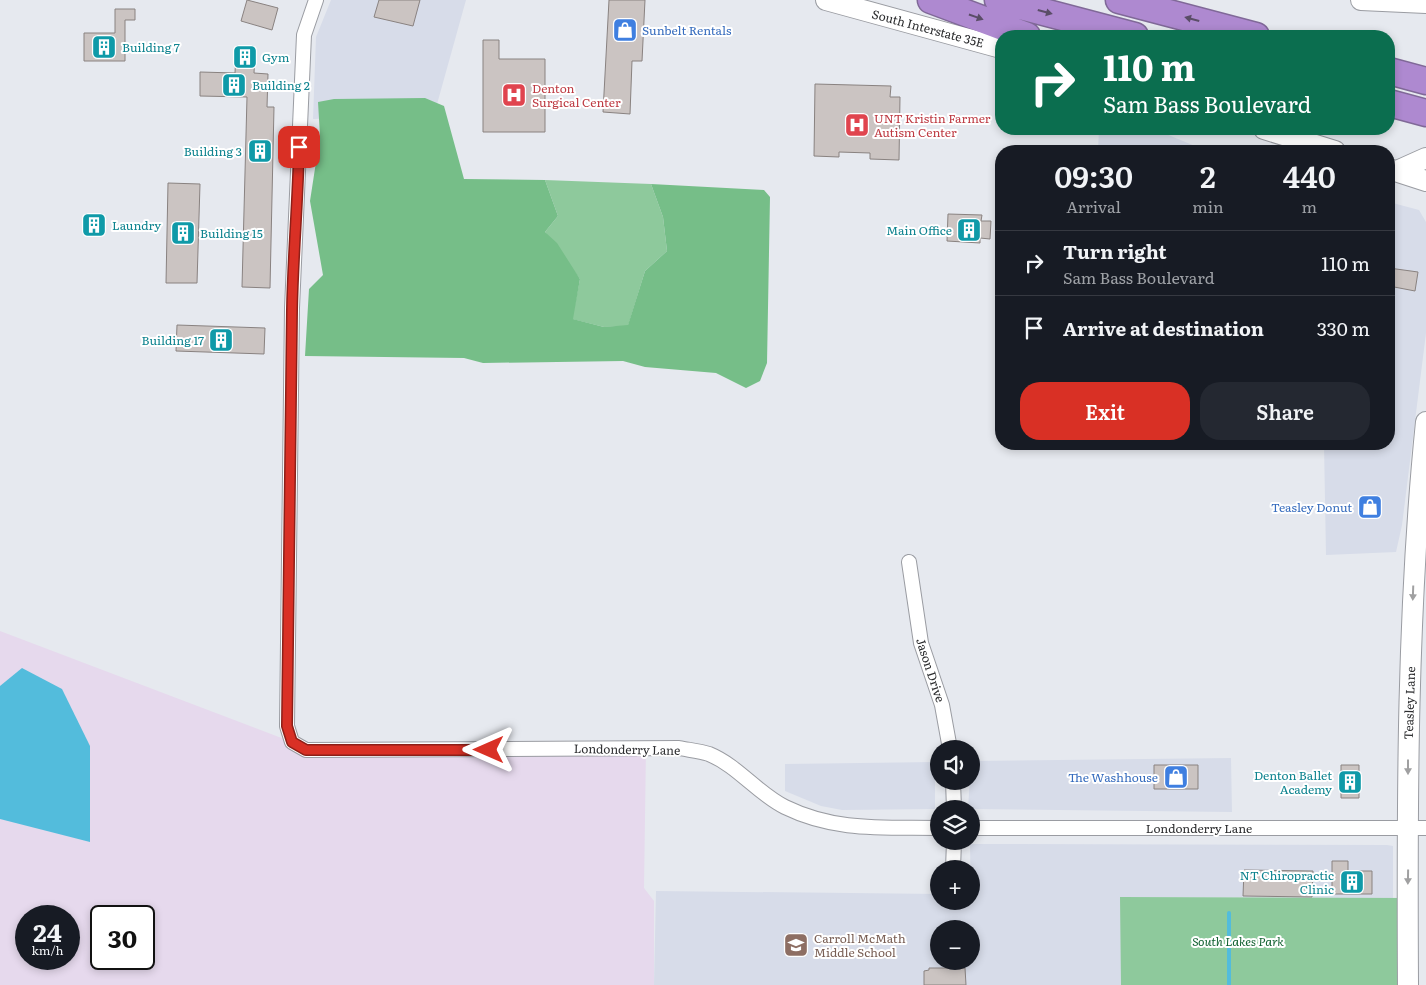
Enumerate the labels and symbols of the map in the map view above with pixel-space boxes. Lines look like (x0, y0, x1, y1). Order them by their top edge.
street label: South Interstate 35E (870, 4, 986, 52)
one-way arrow (1038, 9, 1053, 17)
one-way arrow (969, 13, 984, 21)
one-way arrow (1184, 15, 1199, 23)
shop icon: Sunbelt Rentals (612, 17, 638, 43)
place label: Sunbelt Rentals (642, 21, 732, 39)
building icon: Building 7 (91, 34, 117, 60)
place label: Building 7 (122, 38, 180, 56)
building icon: Gym (232, 44, 258, 70)
place label: Gym (262, 48, 290, 66)
building icon: Building 2 (221, 72, 247, 98)
place label: Building 2 (252, 76, 310, 94)
place label: Denton Surgical Center (532, 79, 621, 111)
hospital icon: Denton Surgical Center (501, 82, 527, 108)
place label: UNT Kristin Farmer Autism Center (874, 109, 991, 141)
hospital icon: UNT Kristin Farmer Autism Center (844, 112, 870, 138)
pin (278, 126, 320, 168)
building icon: Building 3 (247, 138, 273, 164)
place label: Building 3 (184, 142, 242, 160)
building icon: Laundry (81, 212, 107, 238)
place label: Laundry (112, 216, 161, 234)
building icon: Main Office (956, 217, 982, 243)
building icon: Building 15 (170, 220, 196, 246)
place label: Main Office (886, 221, 952, 239)
place label: Building 15 (200, 224, 263, 242)
building icon: Building 17 (208, 327, 234, 353)
place label: Building 17 (142, 331, 204, 349)
shop icon: Teasley Donut (1357, 494, 1383, 520)
place label: Teasley Donut (1271, 498, 1352, 516)
one-way arrow (1409, 585, 1417, 601)
street label: Jason Drive (912, 635, 950, 705)
street label: Teasley Lane (1399, 666, 1419, 740)
position arrow (462, 723, 514, 775)
street label: Londonderry Lane (574, 739, 680, 759)
one-way arrow (1404, 759, 1412, 775)
shop icon: The Washhouse (1163, 764, 1189, 790)
place label: Denton Ballet Academy (1254, 766, 1332, 798)
place label: The Washhouse (1068, 768, 1158, 786)
building icon: Denton Ballet Academy (1337, 769, 1363, 795)
street label: Londonderry Lane (1146, 819, 1252, 837)
place label: NT Chiropractic Clinic (1240, 866, 1334, 898)
building icon: NT Chiropractic Clinic (1339, 869, 1365, 895)
one-way arrow (1404, 869, 1412, 885)
speed limit sign: 30 (90, 905, 155, 970)
place label: Carroll McMath Middle School (814, 929, 906, 961)
school or university icon: Carroll McMath Middle School (783, 932, 809, 958)
park label: South Lakes Park (1192, 932, 1284, 950)

